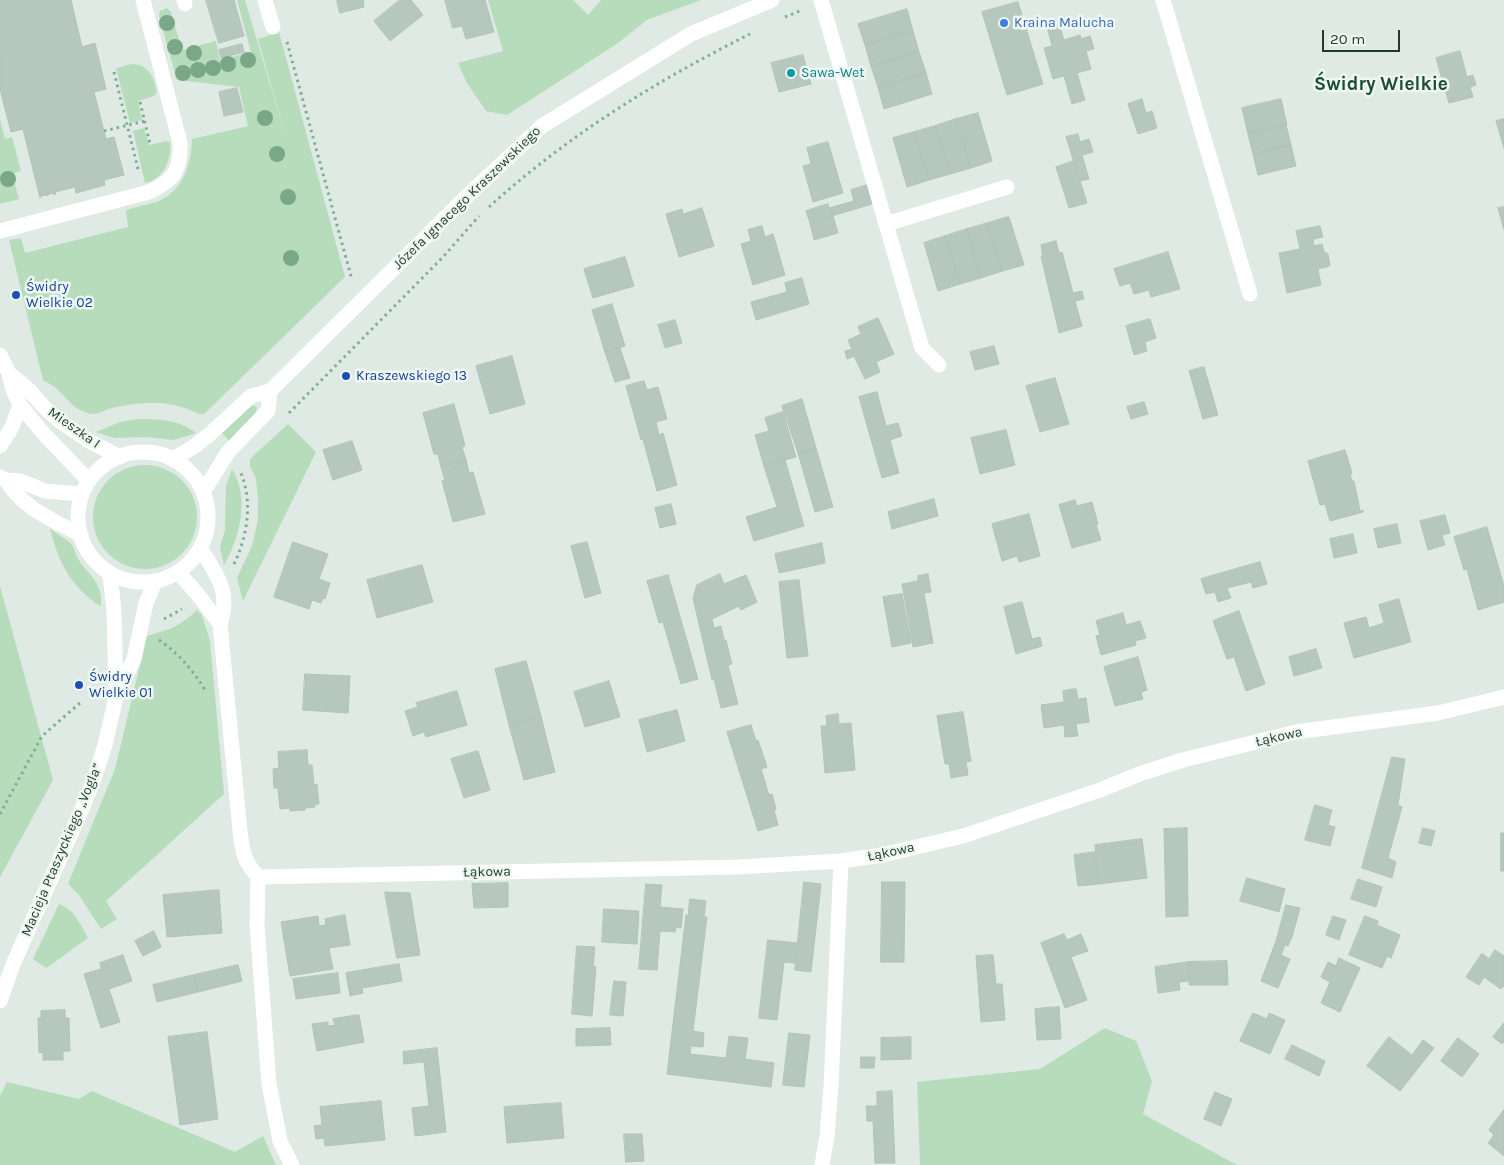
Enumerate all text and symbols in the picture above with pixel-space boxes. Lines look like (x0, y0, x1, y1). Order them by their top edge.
place label: Kraina Malucha (1014, 15, 1114, 31)
marker: Kraina Malucha (998, 17, 1010, 29)
scale bar (1324, 20, 1402, 52)
text: 20 m (1330, 30, 1365, 48)
place label: Sawa-Wet (801, 65, 864, 81)
marker: Sawa-Wet (785, 67, 797, 79)
district label: Świdry Wielkie (1314, 74, 1448, 96)
street label: Józefa Ignacego Kraszewskiego (390, 123, 544, 273)
place label: Świdry Wielkie 02 (26, 279, 93, 312)
marker: Świdry Wielkie 02 (10, 289, 22, 301)
place label: Kraszewskiego 13 (356, 368, 467, 384)
marker: Kraszewskiego 13 (340, 370, 352, 382)
street label: Mieszka I (45, 404, 103, 452)
place label: Świdry Wielkie 01 (89, 669, 152, 702)
marker: Świdry Wielkie 01 (73, 679, 85, 691)
street label: Łąkowa (1254, 723, 1304, 751)
street label: Macieja Ptaszyckiego „Vogla” (18, 761, 106, 939)
street label: Łąkowa (866, 839, 916, 865)
street label: Łąkowa (463, 863, 511, 881)

